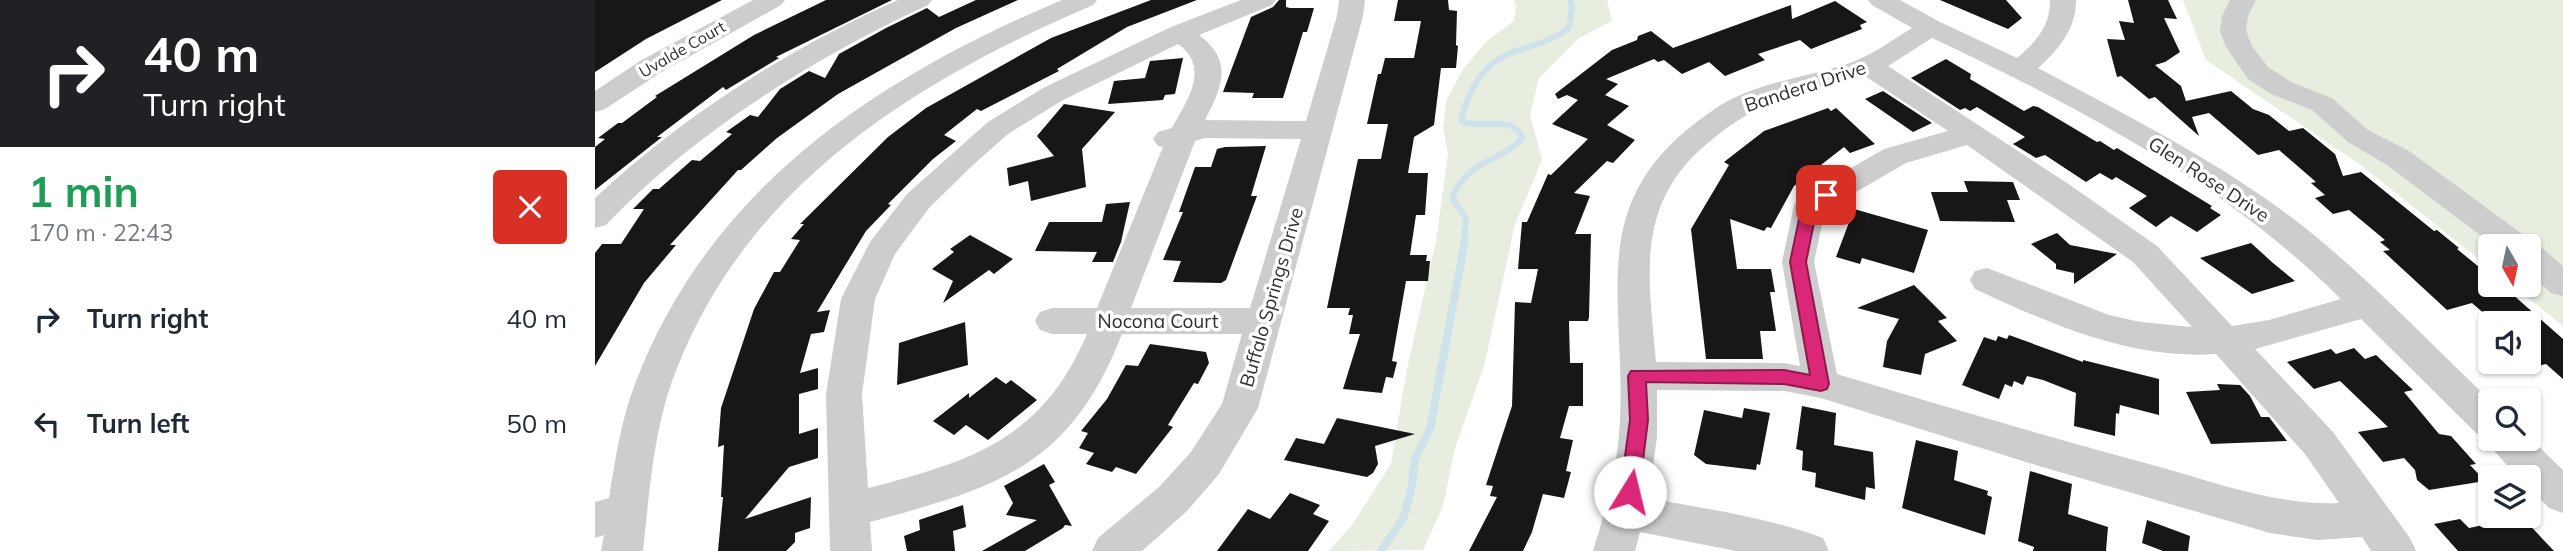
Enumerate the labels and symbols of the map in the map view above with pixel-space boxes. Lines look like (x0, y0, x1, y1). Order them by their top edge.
street label: Uvalde Court (635, 16, 729, 82)
street label: Bandera Drive (1741, 55, 1869, 117)
street label: Glen Rose Drive (2144, 131, 2274, 227)
pin (1796, 165, 1856, 225)
street label: Buffalo Springs Drive (1234, 204, 1308, 390)
north arrow (2478, 234, 2541, 298)
street label: Nocona Court (1098, 309, 1219, 333)
position arrow (1593, 455, 1667, 529)

